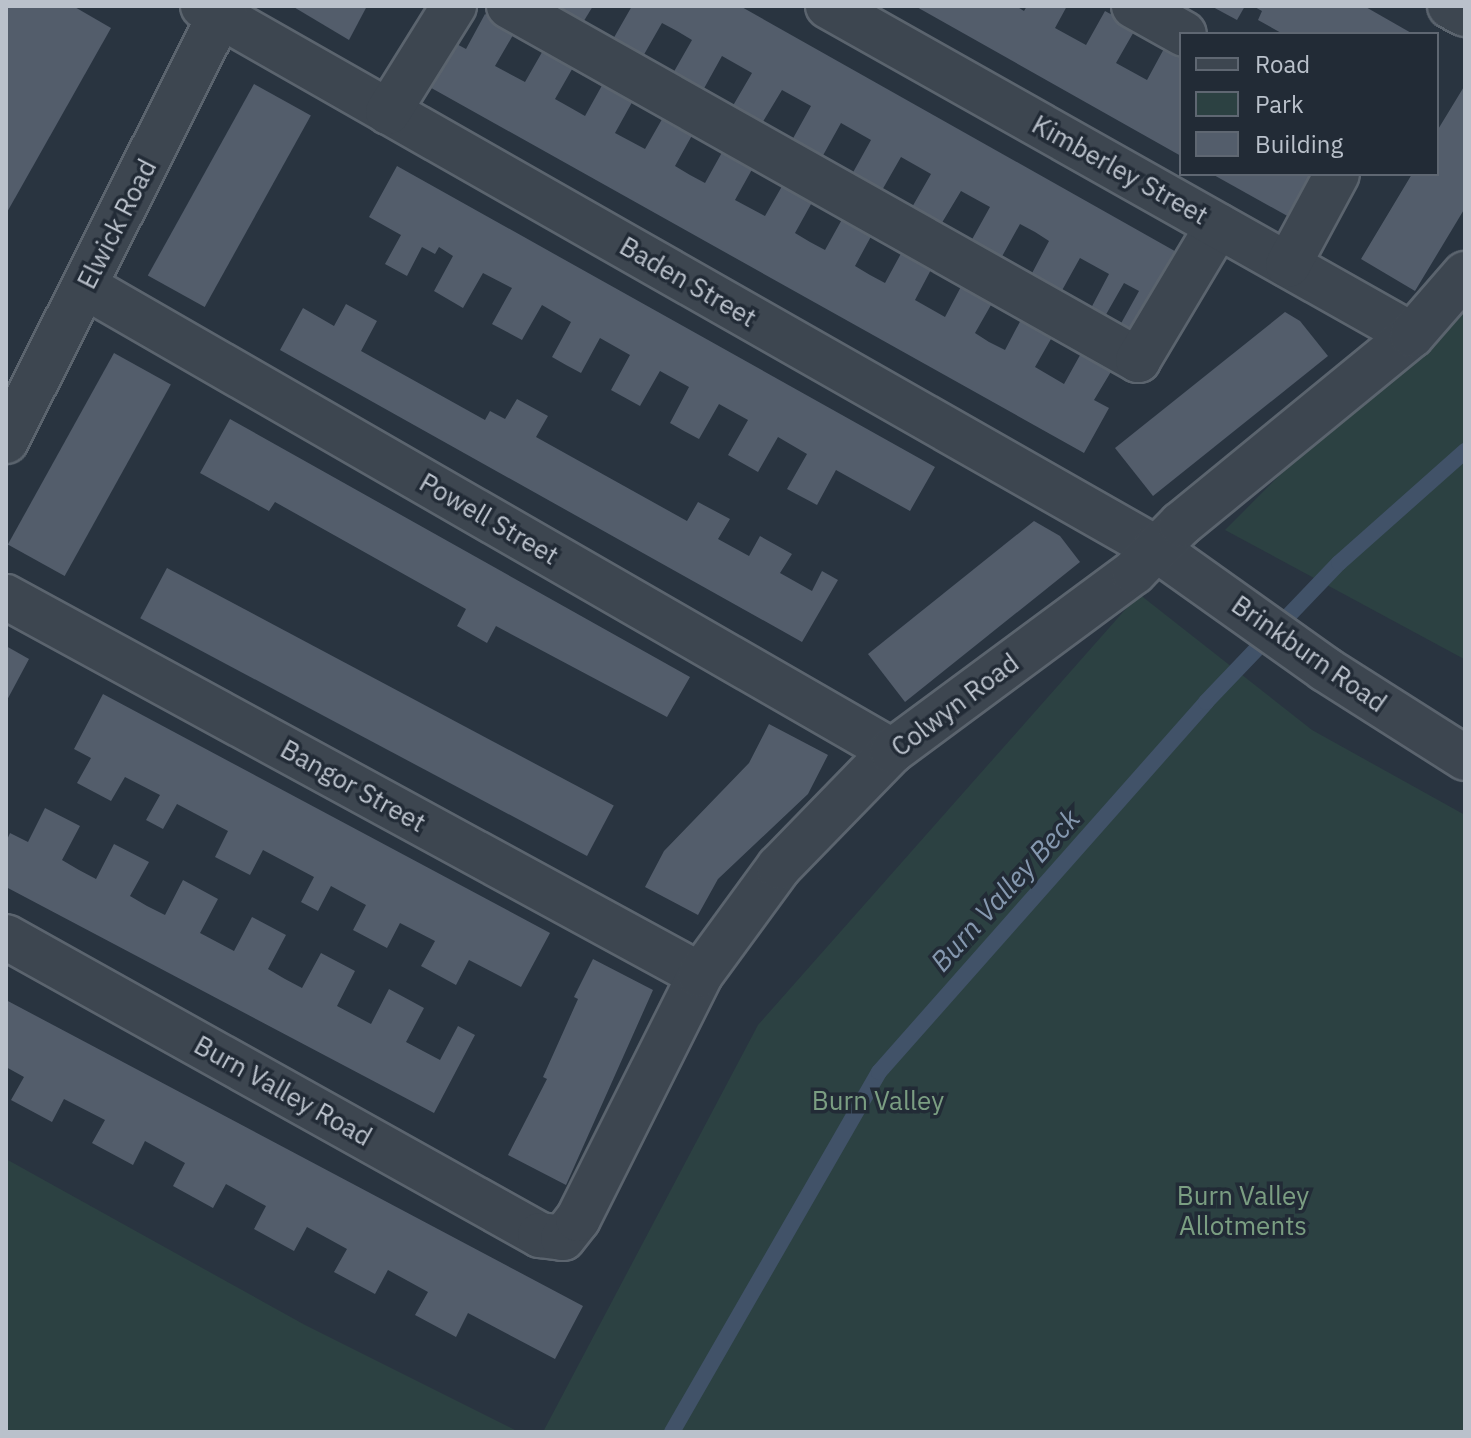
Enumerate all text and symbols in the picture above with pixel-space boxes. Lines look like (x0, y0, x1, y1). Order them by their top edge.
legend (1179, 32, 1439, 176)
text: Road (1255, 48, 1310, 80)
text: Park (1255, 88, 1304, 120)
street label: Kimberley Street (1027, 109, 1213, 231)
text: Building (1255, 128, 1343, 160)
street label: Elwick Road (71, 154, 163, 294)
street label: Baden Street (614, 230, 762, 334)
street label: Powell Street (414, 467, 564, 571)
street label: Brinkburn Road (1226, 589, 1392, 719)
street label: Colwyn Road (885, 647, 1025, 763)
street label: Bangor Street (275, 733, 431, 839)
water label: Burn Valley Beck (923, 802, 1087, 978)
street label: Burn Valley Road (189, 1029, 377, 1153)
park label: Burn Valley (812, 1085, 944, 1117)
park label: Burn Valley Allotments (1177, 1180, 1309, 1242)

